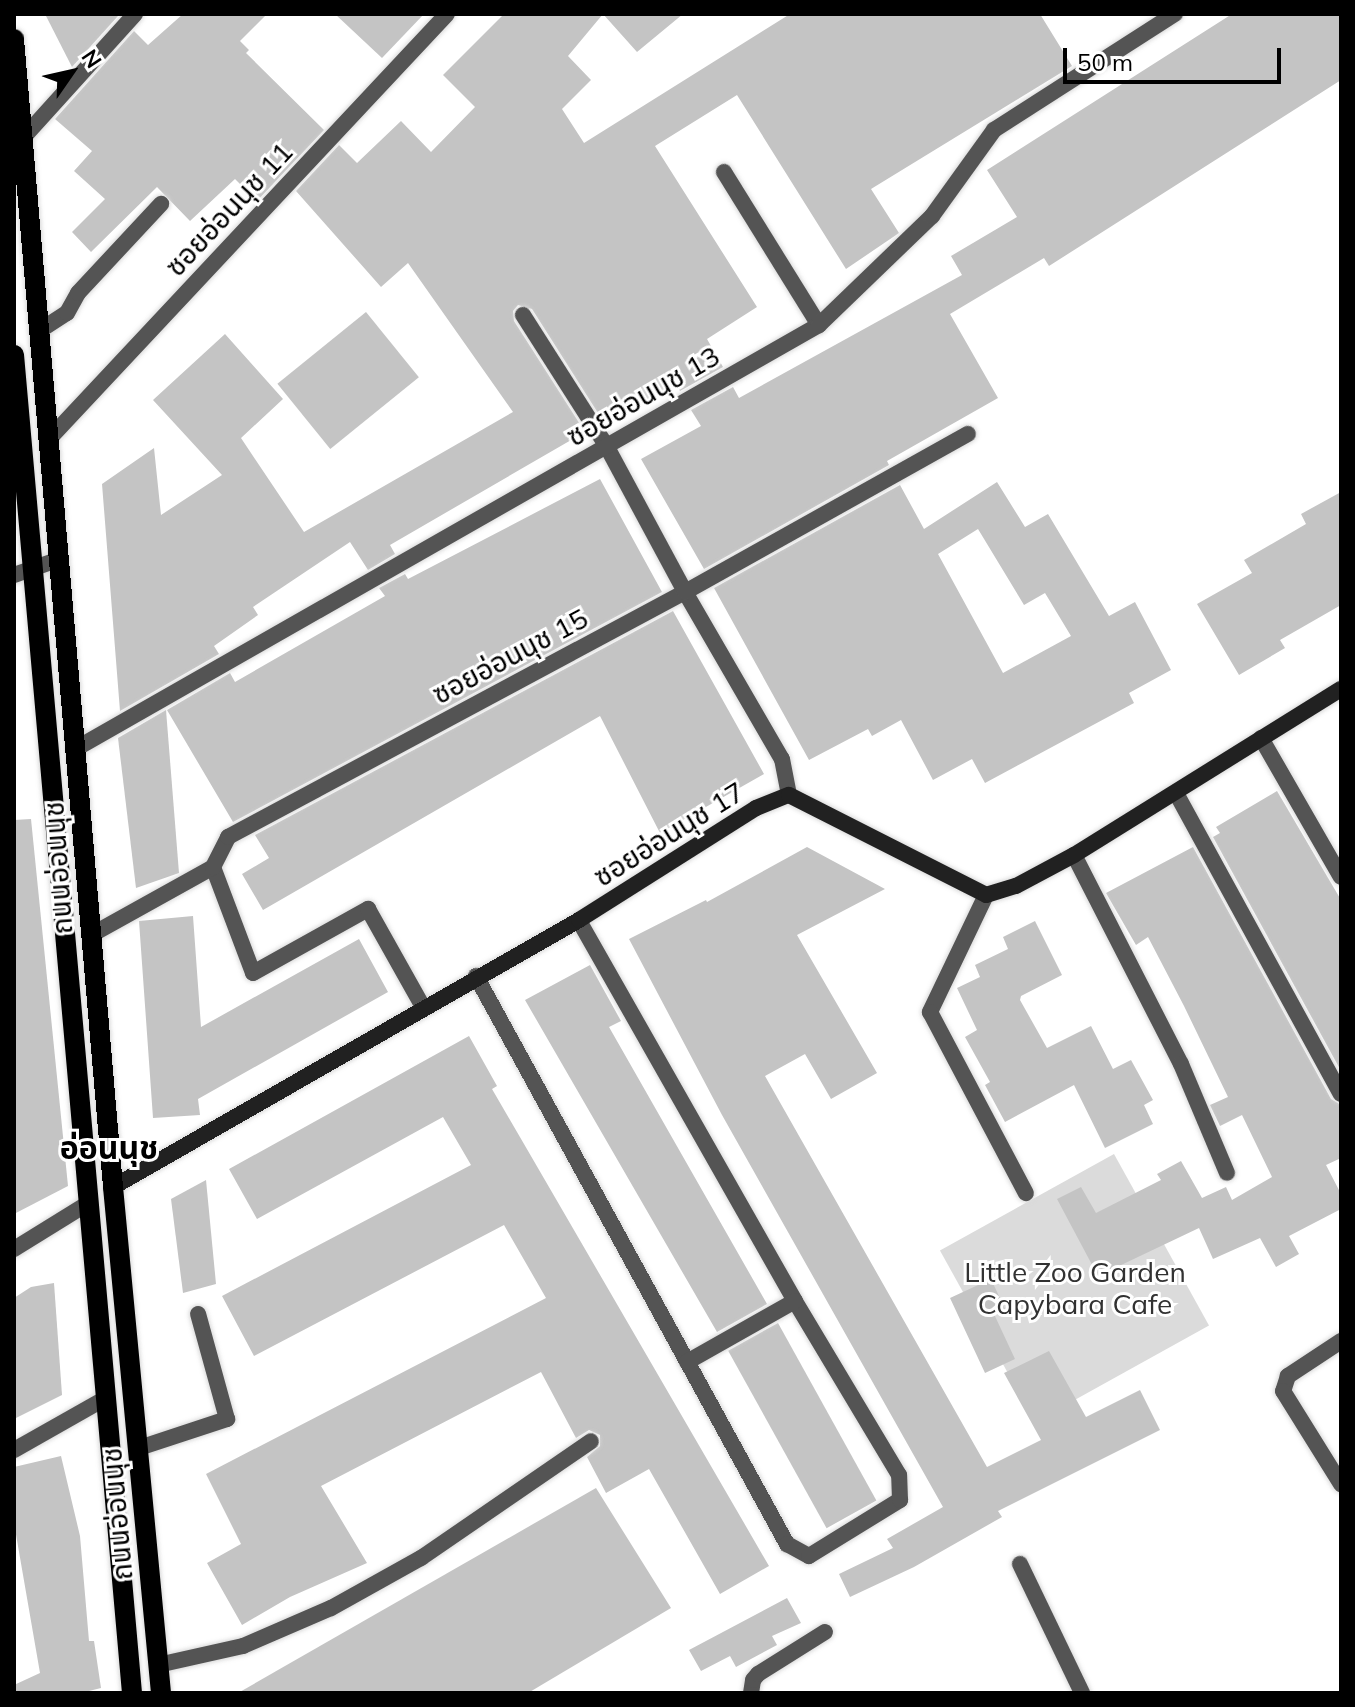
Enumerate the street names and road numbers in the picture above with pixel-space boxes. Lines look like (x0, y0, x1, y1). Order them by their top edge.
street label: ซอยอ่อนนุช 11 (158, 135, 300, 283)
street label: ซอยอ่อนนุช 13 (561, 339, 725, 453)
street label: ซอยอ่อนนุช 15 (427, 601, 593, 711)
street label: ซอยอ่อนนุช 17 (588, 774, 750, 894)
street label: ถนนอ่อนนุช (37, 800, 79, 936)
street label: ถนนอ่อนนุช (94, 1446, 140, 1582)

